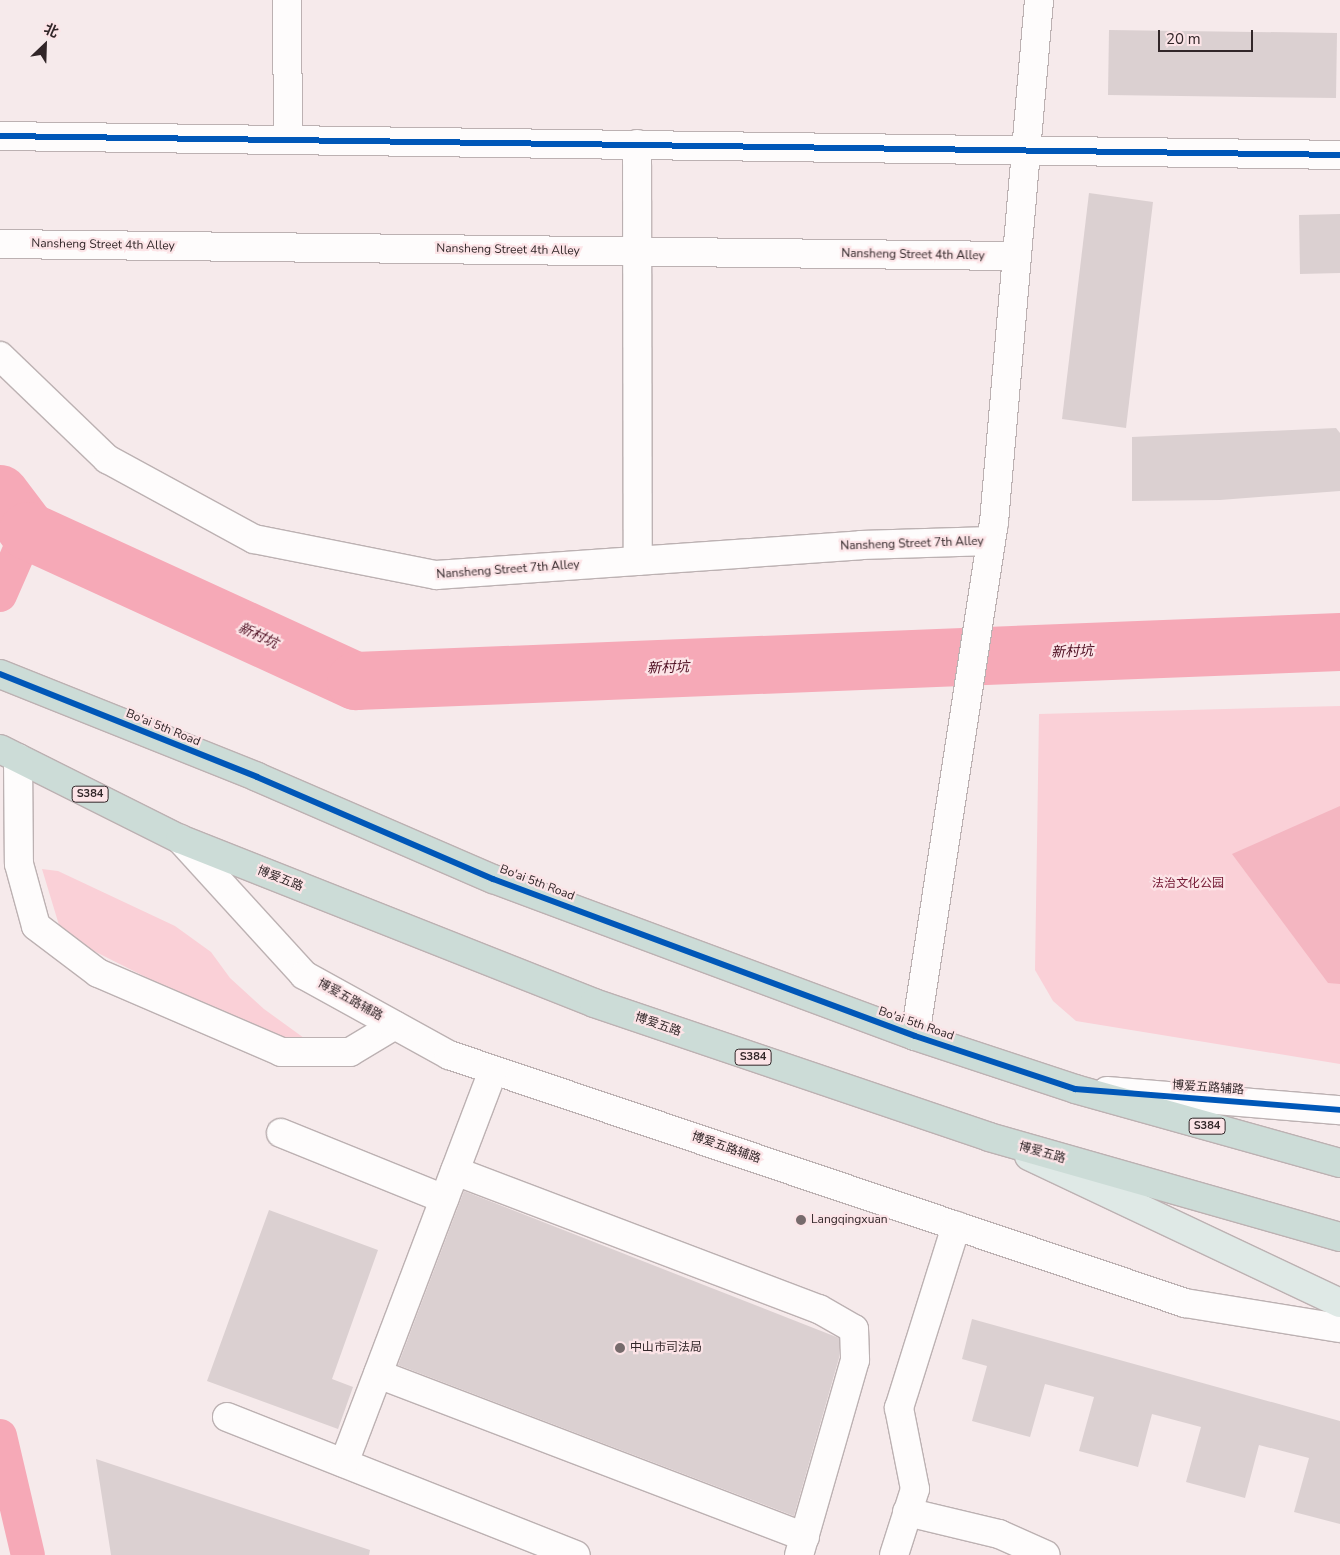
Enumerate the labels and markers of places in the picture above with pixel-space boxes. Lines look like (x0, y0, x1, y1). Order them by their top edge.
place label: Langqingxuan (811, 1213, 888, 1227)
marker: Langqingxuan (795, 1214, 807, 1226)
place label: 中山市司法局 (630, 1341, 702, 1355)
marker: 中山市司法局 (614, 1342, 626, 1354)

